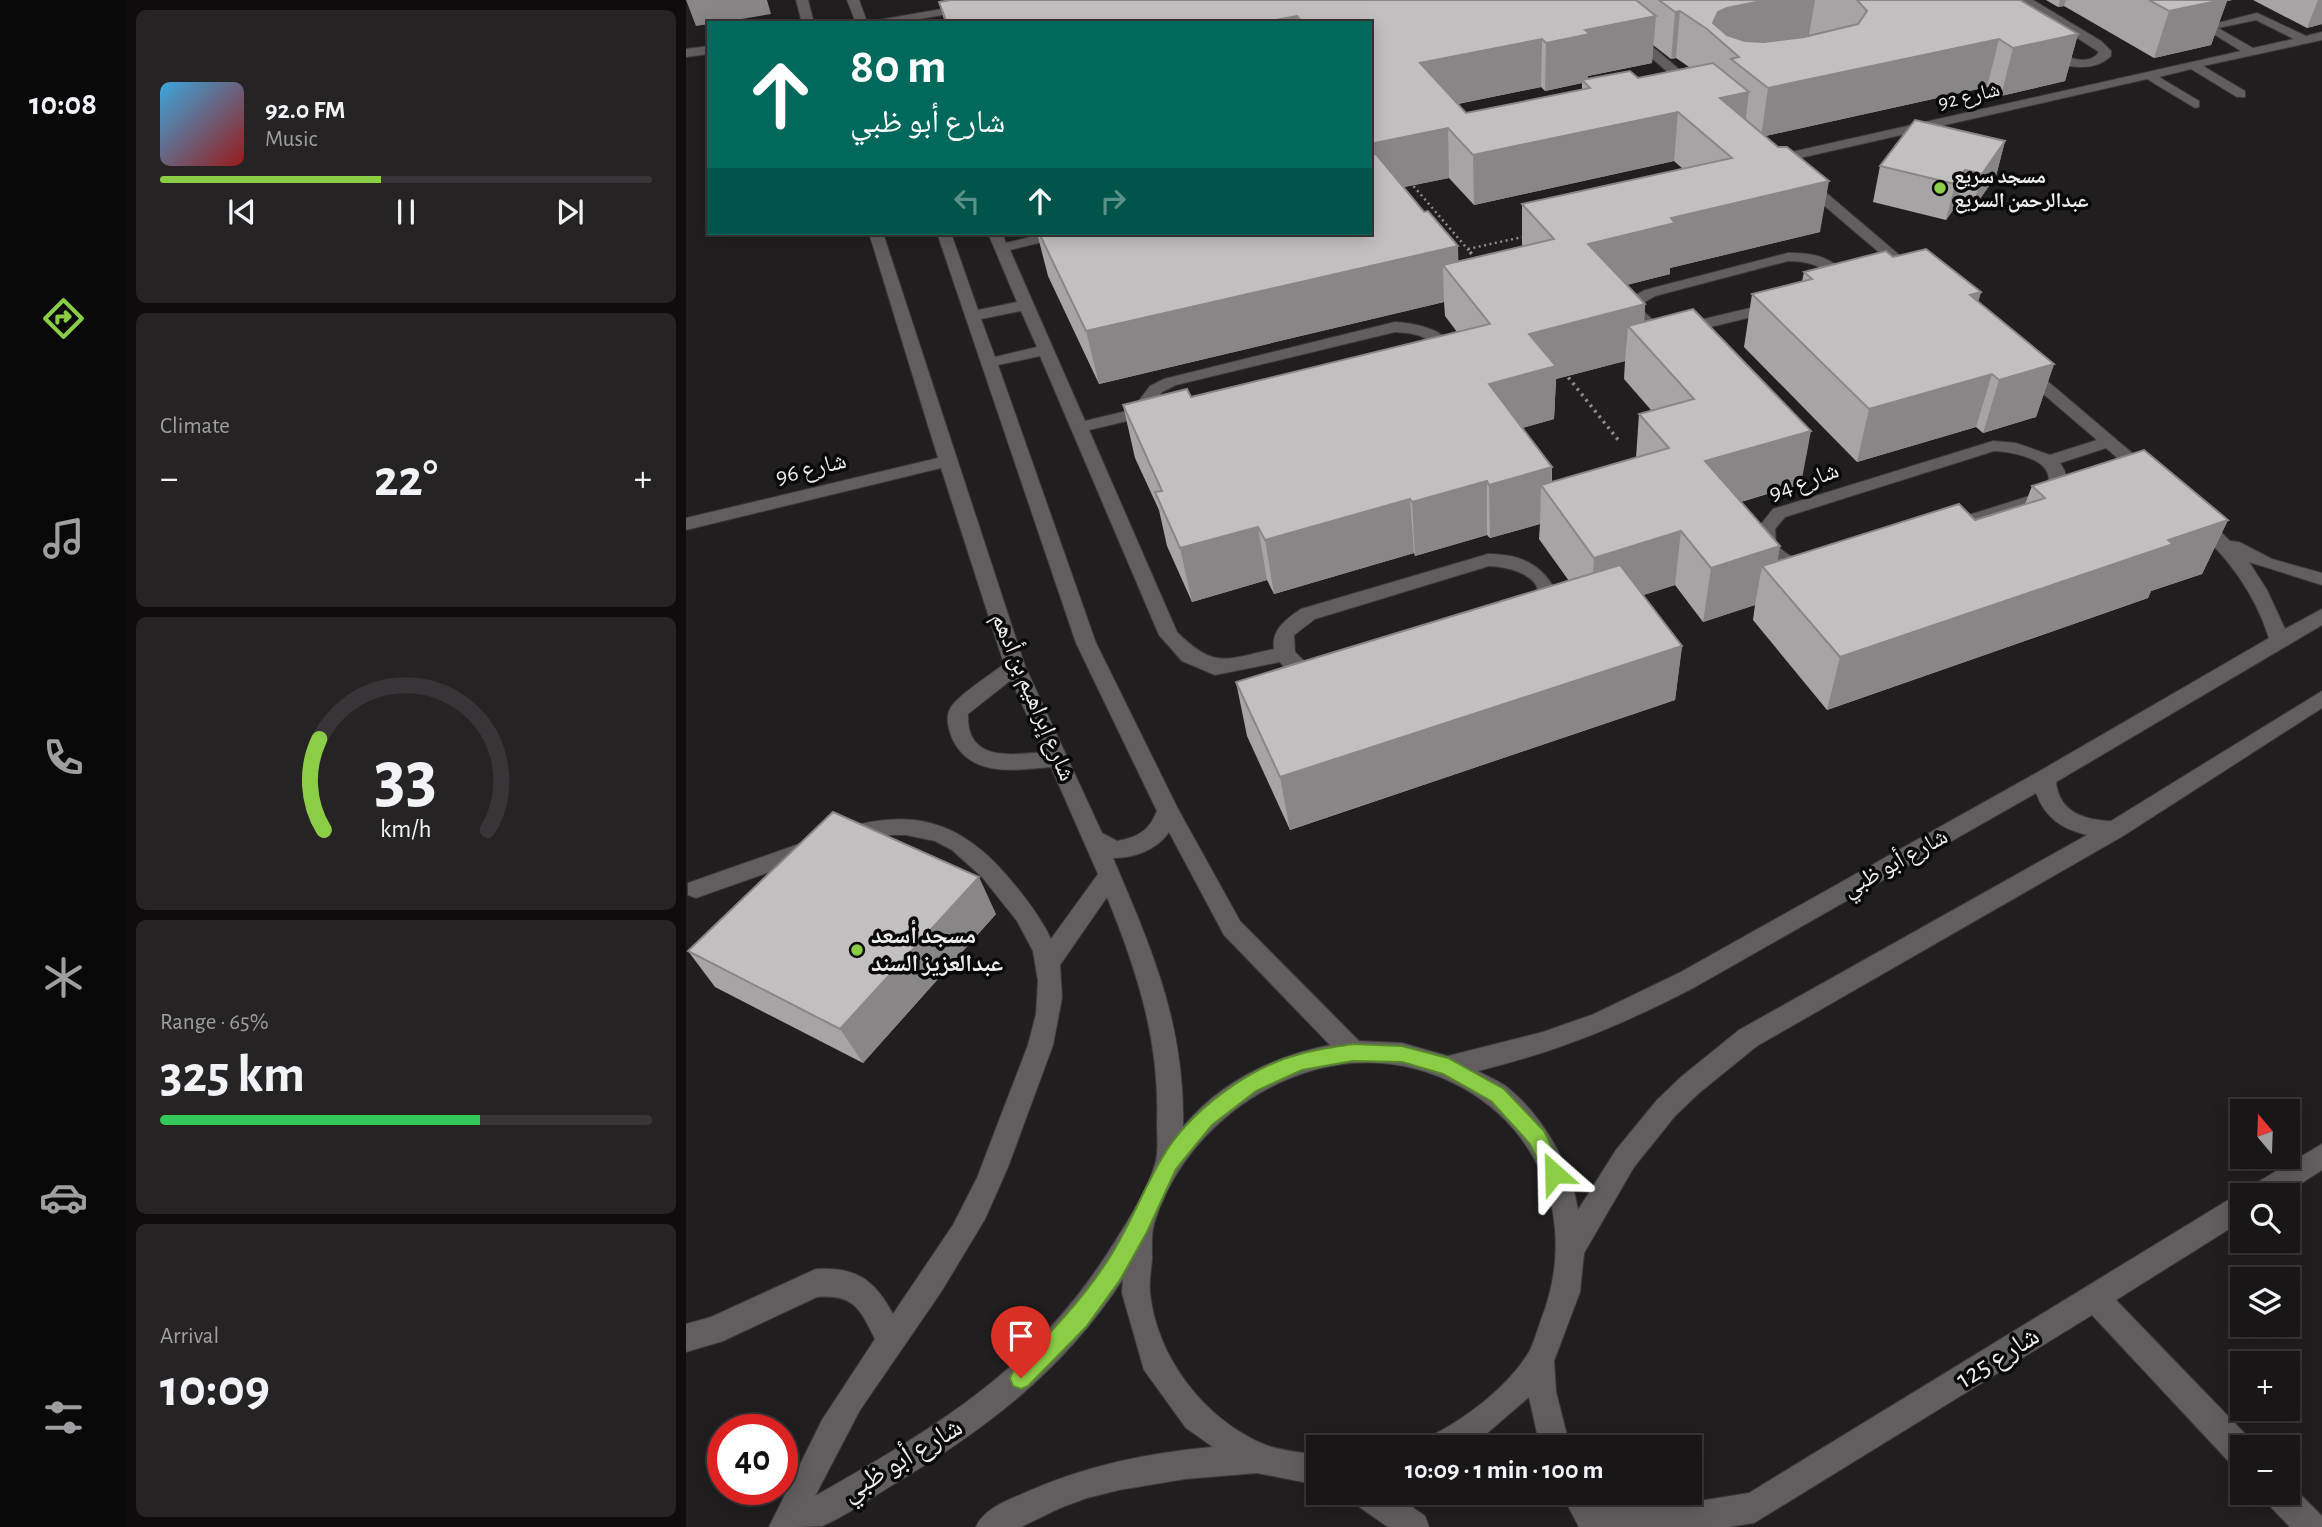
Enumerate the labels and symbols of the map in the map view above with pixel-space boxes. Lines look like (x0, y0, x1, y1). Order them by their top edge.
street label: شارع 92 (1936, 79, 2002, 115)
place label: مسجد سريع عبدالرحمن السريع (1954, 166, 2089, 214)
marker: مسجد سريع عبدالرحمن السريع (1932, 180, 1948, 196)
street label: شارع 96 (773, 449, 849, 491)
street label: شارع 94 (1766, 458, 1843, 508)
street label: شارع إبراهيم بن أدهم (984, 608, 1082, 786)
street label: شارع أبو ظبي (1837, 822, 1955, 907)
place label: مسجد أسعد عبدالعزيز السند (871, 919, 1003, 977)
marker: مسجد أسعد عبدالعزيز السند (849, 942, 865, 958)
north arrow (2230, 1099, 2300, 1169)
position arrow (1517, 1136, 1591, 1210)
pin (991, 1306, 1051, 1378)
street label: شارع 125 (1952, 1322, 2045, 1396)
street label: شارع أبو ظبي (834, 1409, 971, 1513)
speed limit sign: 40 (707, 1414, 798, 1505)

